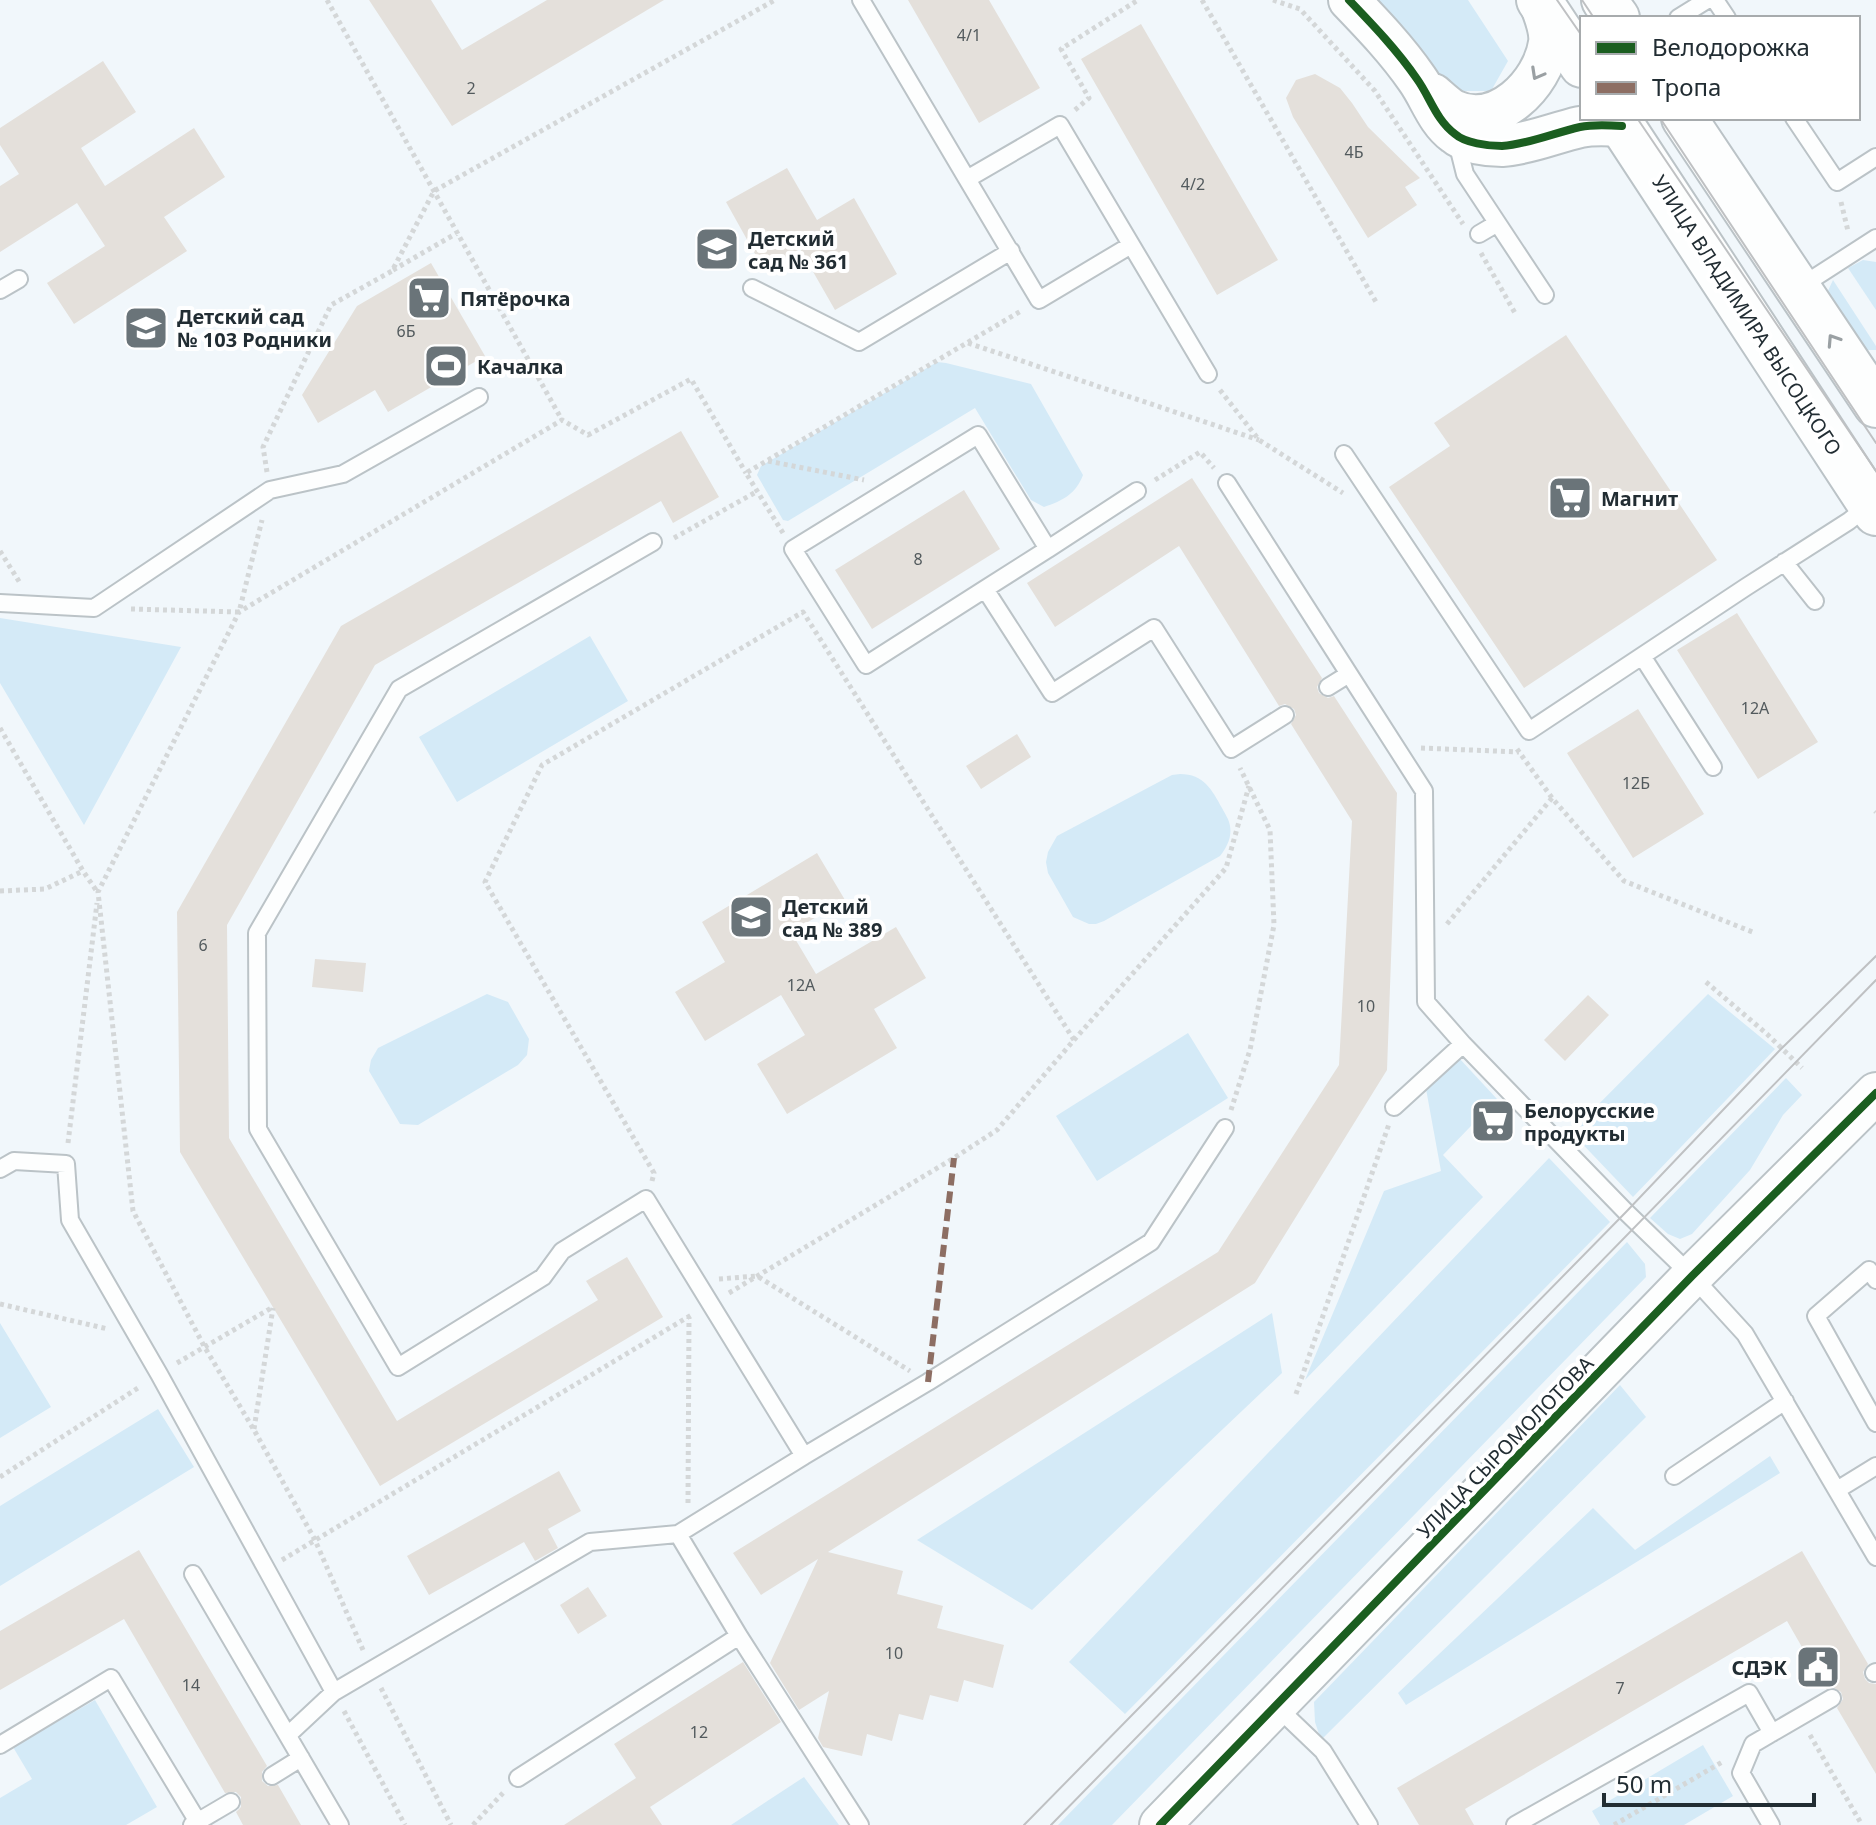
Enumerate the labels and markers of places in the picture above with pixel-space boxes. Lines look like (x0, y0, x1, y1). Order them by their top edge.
school or university icon: Детский сад № 361 (693, 225, 741, 273)
place label: Детский сад № 361 (748, 225, 848, 275)
supermarket icon: Пятёрочка (405, 274, 453, 322)
place label: Пятёрочка (460, 285, 570, 312)
place label: Детский сад № 103 Родники (177, 303, 332, 353)
school or university icon: Детский сад № 103 Родники (122, 304, 170, 352)
sports icon: Качалка (422, 342, 470, 390)
place label: Качалка (477, 353, 564, 380)
supermarket icon: Магнит (1546, 474, 1594, 522)
place label: Магнит (1601, 485, 1678, 512)
school or university icon: Детский сад № 389 (727, 893, 775, 941)
place label: Детский сад № 389 (782, 893, 882, 943)
supermarket icon: Белорусские продукты (1469, 1097, 1517, 1145)
place label: Белорусские продукты (1524, 1097, 1655, 1147)
public building icon: СДЭК (1794, 1643, 1842, 1691)
place label: СДЭК (1732, 1654, 1787, 1681)

